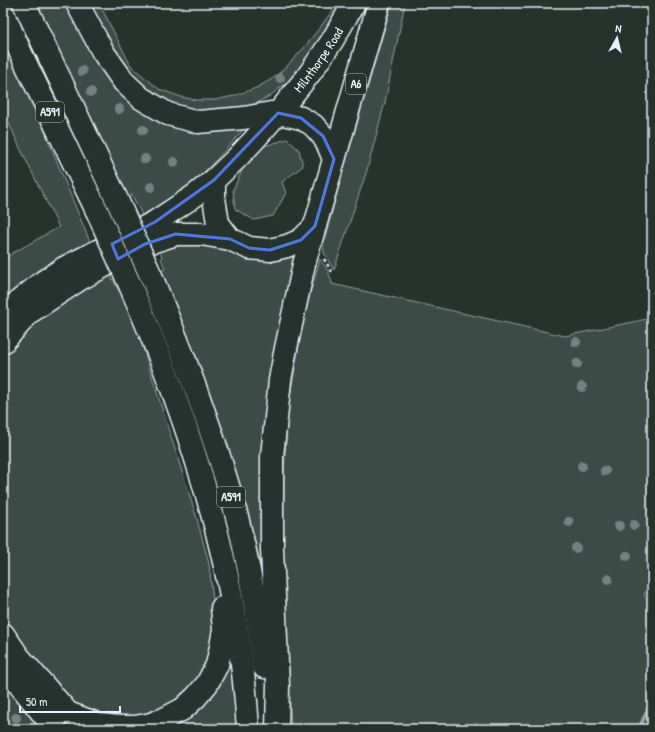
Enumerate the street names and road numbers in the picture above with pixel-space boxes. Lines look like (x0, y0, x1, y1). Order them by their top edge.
street label: Milnthorpe Road (289, 24, 347, 96)
road number: A6 (346, 74, 366, 94)
road number: A591 (36, 102, 64, 122)
road number: A591 (217, 487, 245, 507)

